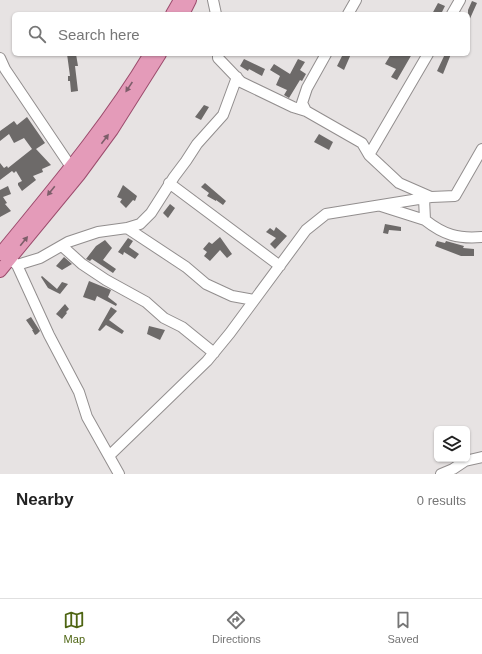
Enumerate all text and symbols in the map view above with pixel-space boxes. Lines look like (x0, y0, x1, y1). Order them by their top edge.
search box (12, 12, 470, 56)
icon: search (26, 23, 48, 45)
text: Search here (58, 26, 140, 43)
one-way arrow (125, 82, 133, 92)
one-way arrow (101, 134, 110, 145)
one-way arrow (47, 186, 56, 197)
one-way arrow (20, 235, 29, 246)
map controls (434, 426, 470, 462)
button: layers (434, 426, 470, 462)
text: Nearby (16, 490, 74, 509)
text: 0 results (417, 493, 466, 508)
tab: Map (63, 609, 85, 645)
tab: Directions (212, 609, 261, 645)
tab: Saved (387, 609, 419, 645)

